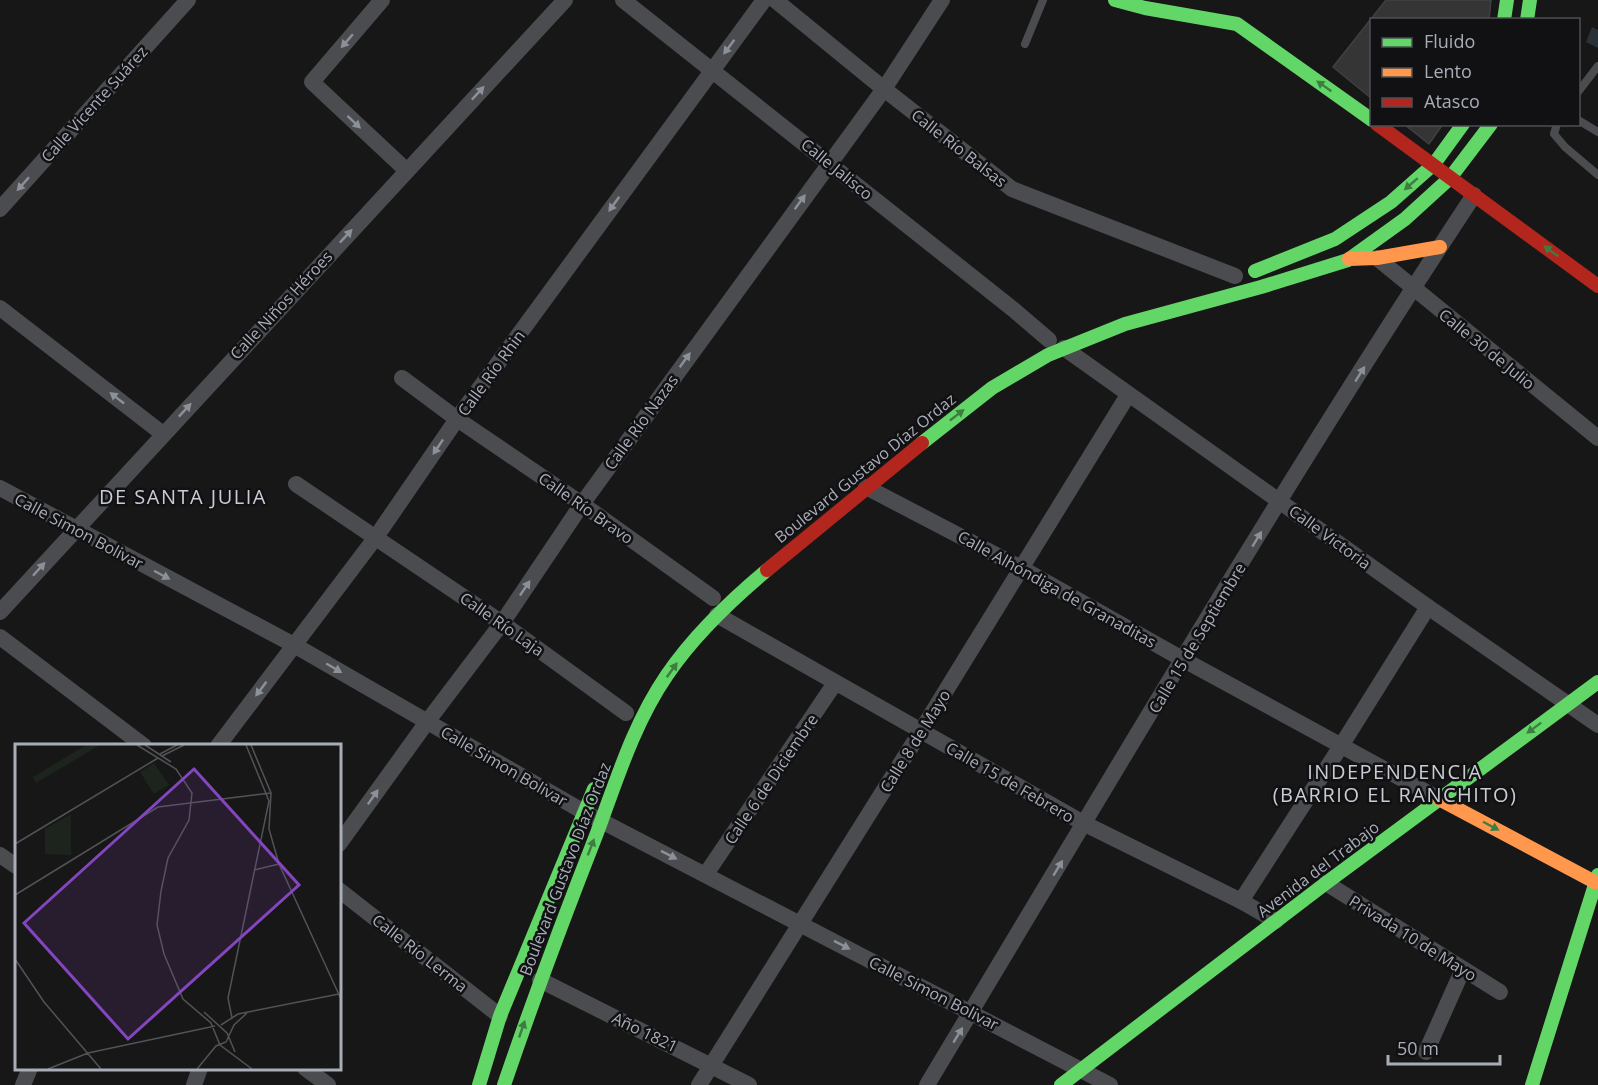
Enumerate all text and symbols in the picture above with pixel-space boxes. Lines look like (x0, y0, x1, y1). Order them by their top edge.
legend (1370, 18, 1580, 126)
text: Fluido (1424, 29, 1475, 53)
one-way arrow (341, 33, 354, 48)
one-way arrow (723, 38, 735, 54)
street label: Calle Vicente Suárez (36, 41, 152, 167)
text: Lento (1424, 59, 1472, 83)
one-way arrow (1316, 80, 1332, 92)
one-way arrow (471, 86, 485, 100)
text: Atasco (1424, 89, 1480, 113)
street label: Calle Río Balsas (907, 104, 1011, 192)
one-way arrow (347, 114, 361, 128)
street label: Calle Jalisco (797, 133, 877, 205)
one-way arrow (17, 176, 30, 191)
one-way arrow (1404, 177, 1419, 190)
one-way arrow (794, 195, 806, 211)
one-way arrow (608, 196, 620, 212)
one-way arrow (339, 228, 353, 243)
street label: Calle Niños Héroes (225, 246, 337, 364)
one-way arrow (1543, 246, 1558, 258)
street label: Calle 30 de Julio (1434, 304, 1540, 394)
street label: Calle Río Rhin (452, 326, 530, 420)
one-way arrow (679, 353, 691, 368)
one-way arrow (1354, 366, 1365, 382)
street label: Calle Río Nazas (599, 370, 683, 474)
street label: Boulevard Gustavo Díaz Ordaz (770, 388, 960, 548)
one-way arrow (109, 392, 124, 404)
one-way arrow (178, 402, 192, 417)
one-way arrow (949, 409, 965, 422)
one-way arrow (433, 439, 444, 455)
street label: Calle Río Bravo (534, 467, 638, 549)
district label: DE SANTA JULIA (99, 483, 267, 510)
street label: Calle Simon Bolivar (11, 488, 148, 574)
street label: Calle Victoria (1285, 500, 1375, 574)
street label: Calle Alhóndiga de Granaditas (954, 525, 1160, 653)
one-way arrow (1252, 531, 1263, 547)
street label: Calle 15 de Septiembre (1143, 559, 1251, 717)
one-way arrow (32, 562, 45, 577)
one-way arrow (154, 570, 171, 580)
one-way arrow (519, 581, 531, 597)
street label: Calle Río Laja (456, 587, 548, 661)
one-way arrow (326, 663, 343, 673)
one-way arrow (666, 663, 678, 679)
one-way arrow (255, 681, 267, 696)
street label: Calle 8 de Mayo (875, 685, 955, 797)
street label: Calle 6 de Diciembre (719, 709, 823, 849)
street label: Calle Simon Bolivar (437, 721, 572, 811)
one-way arrow (1526, 722, 1542, 734)
street label: Calle 15 de Febrero (942, 736, 1078, 828)
inset map (15, 744, 340, 1070)
district label: INDEPENDENCIA (BARRIO EL RANCHITO) (1273, 758, 1517, 808)
street label: Boulevard Gustavo Díaz Ordaz (514, 759, 616, 979)
one-way arrow (367, 789, 379, 805)
street label: Avenida del Trabajo (1253, 816, 1383, 922)
one-way arrow (1483, 821, 1500, 831)
one-way arrow (587, 838, 596, 856)
one-way arrow (661, 850, 678, 860)
one-way arrow (1053, 860, 1064, 876)
street label: Privada 10 de Mayo (1345, 890, 1481, 986)
street label: Calle Río Lerma (368, 909, 472, 997)
one-way arrow (833, 940, 851, 950)
street label: Calle Simon Bolivar (865, 951, 1003, 1035)
street label: Año 1821 (609, 1007, 681, 1057)
one-way arrow (518, 1020, 528, 1038)
one-way arrow (952, 1027, 963, 1043)
scale bar (1388, 1028, 1500, 1066)
text: 50 m (1397, 1036, 1439, 1060)

